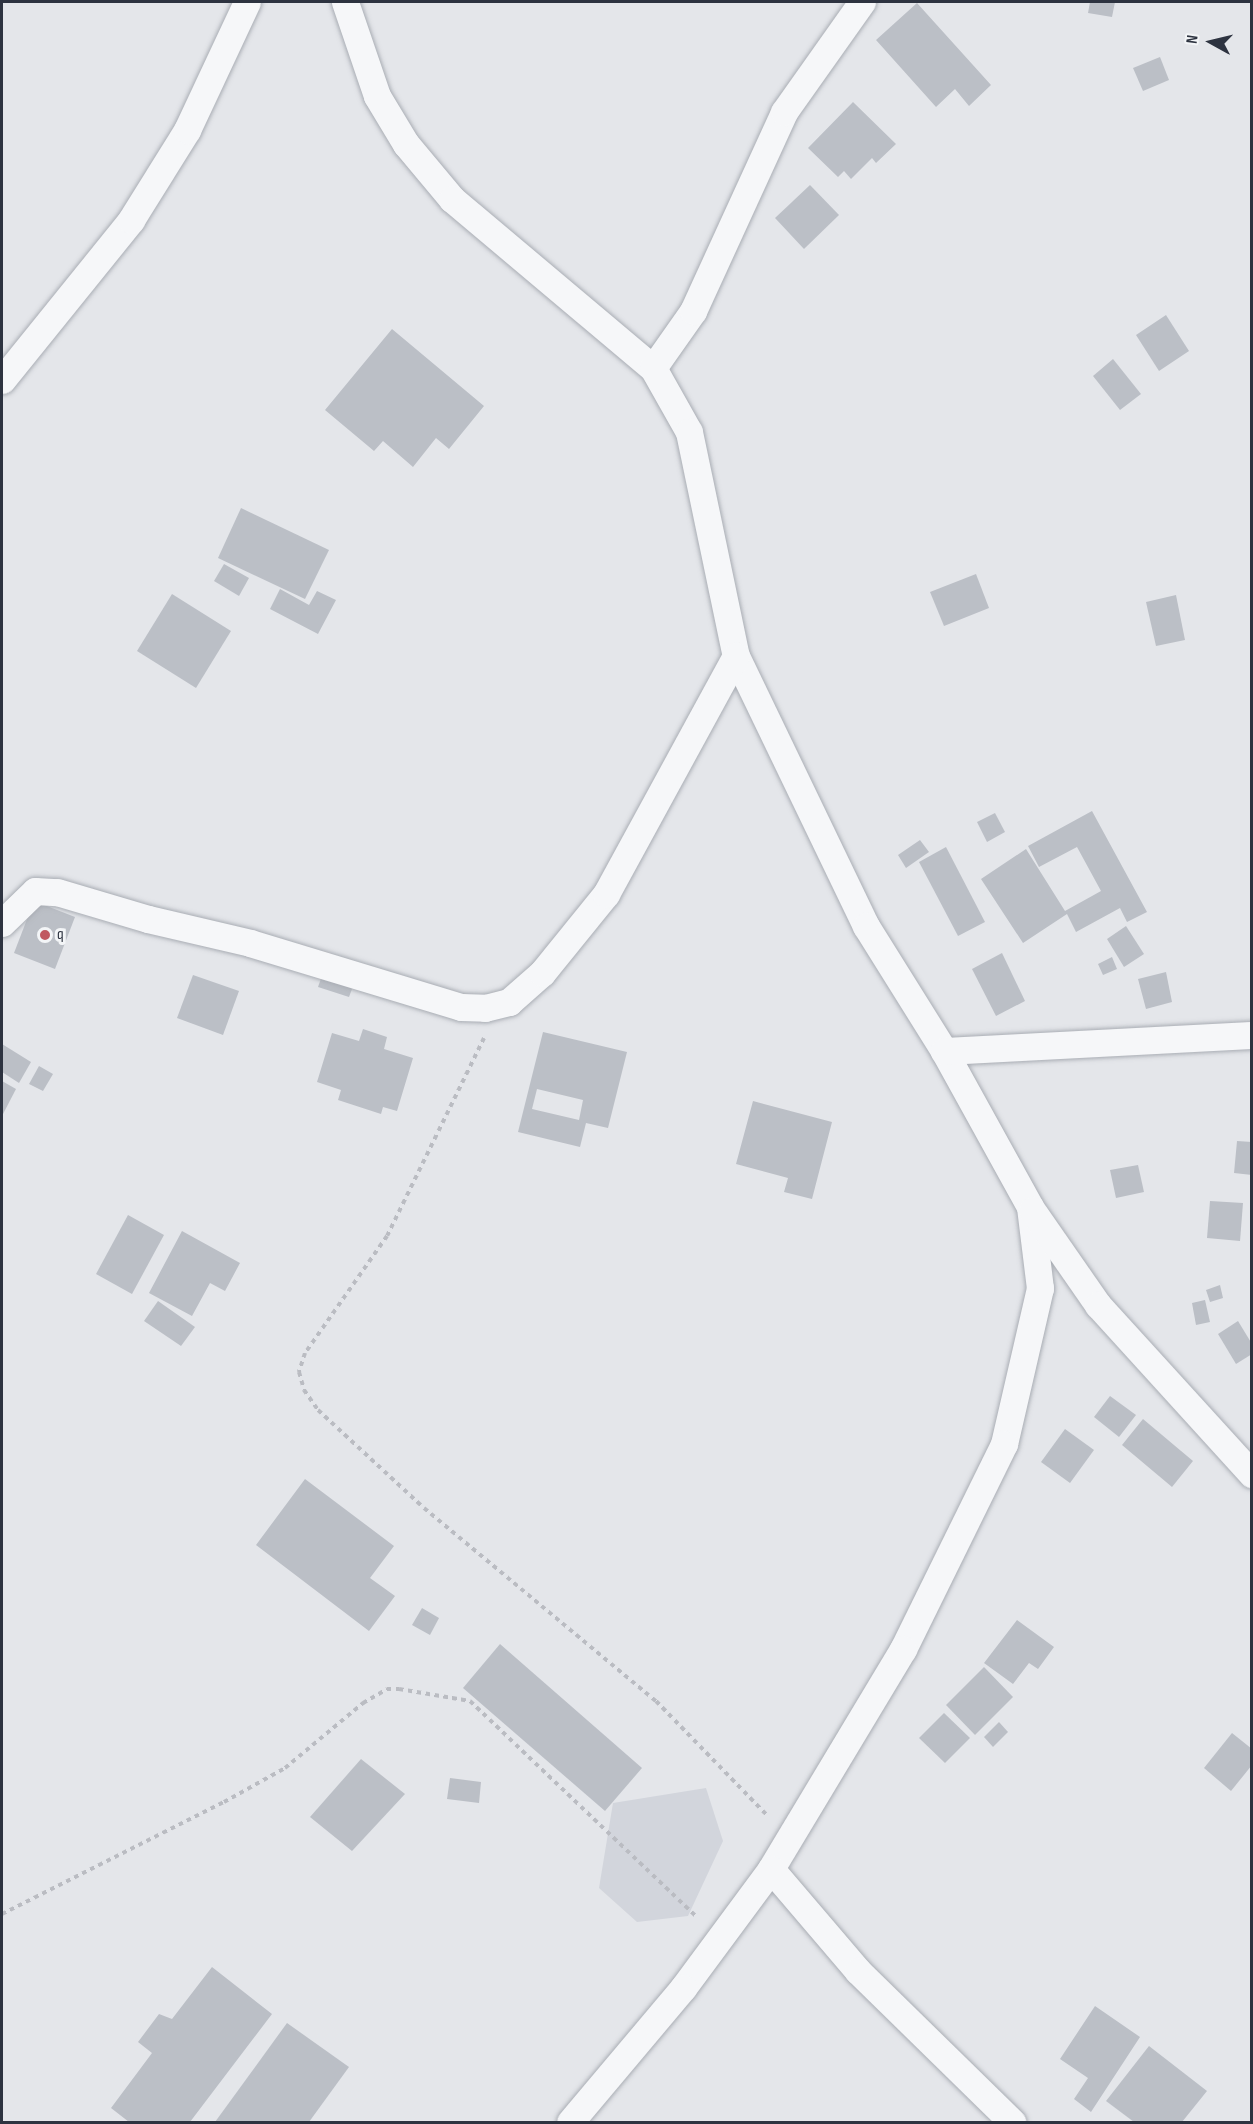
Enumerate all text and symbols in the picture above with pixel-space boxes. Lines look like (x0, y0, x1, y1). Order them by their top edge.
north arrow (1181, 12, 1241, 72)
text: N (1183, 34, 1203, 45)
place label: q (57, 925, 64, 945)
marker: q (38, 928, 52, 942)

